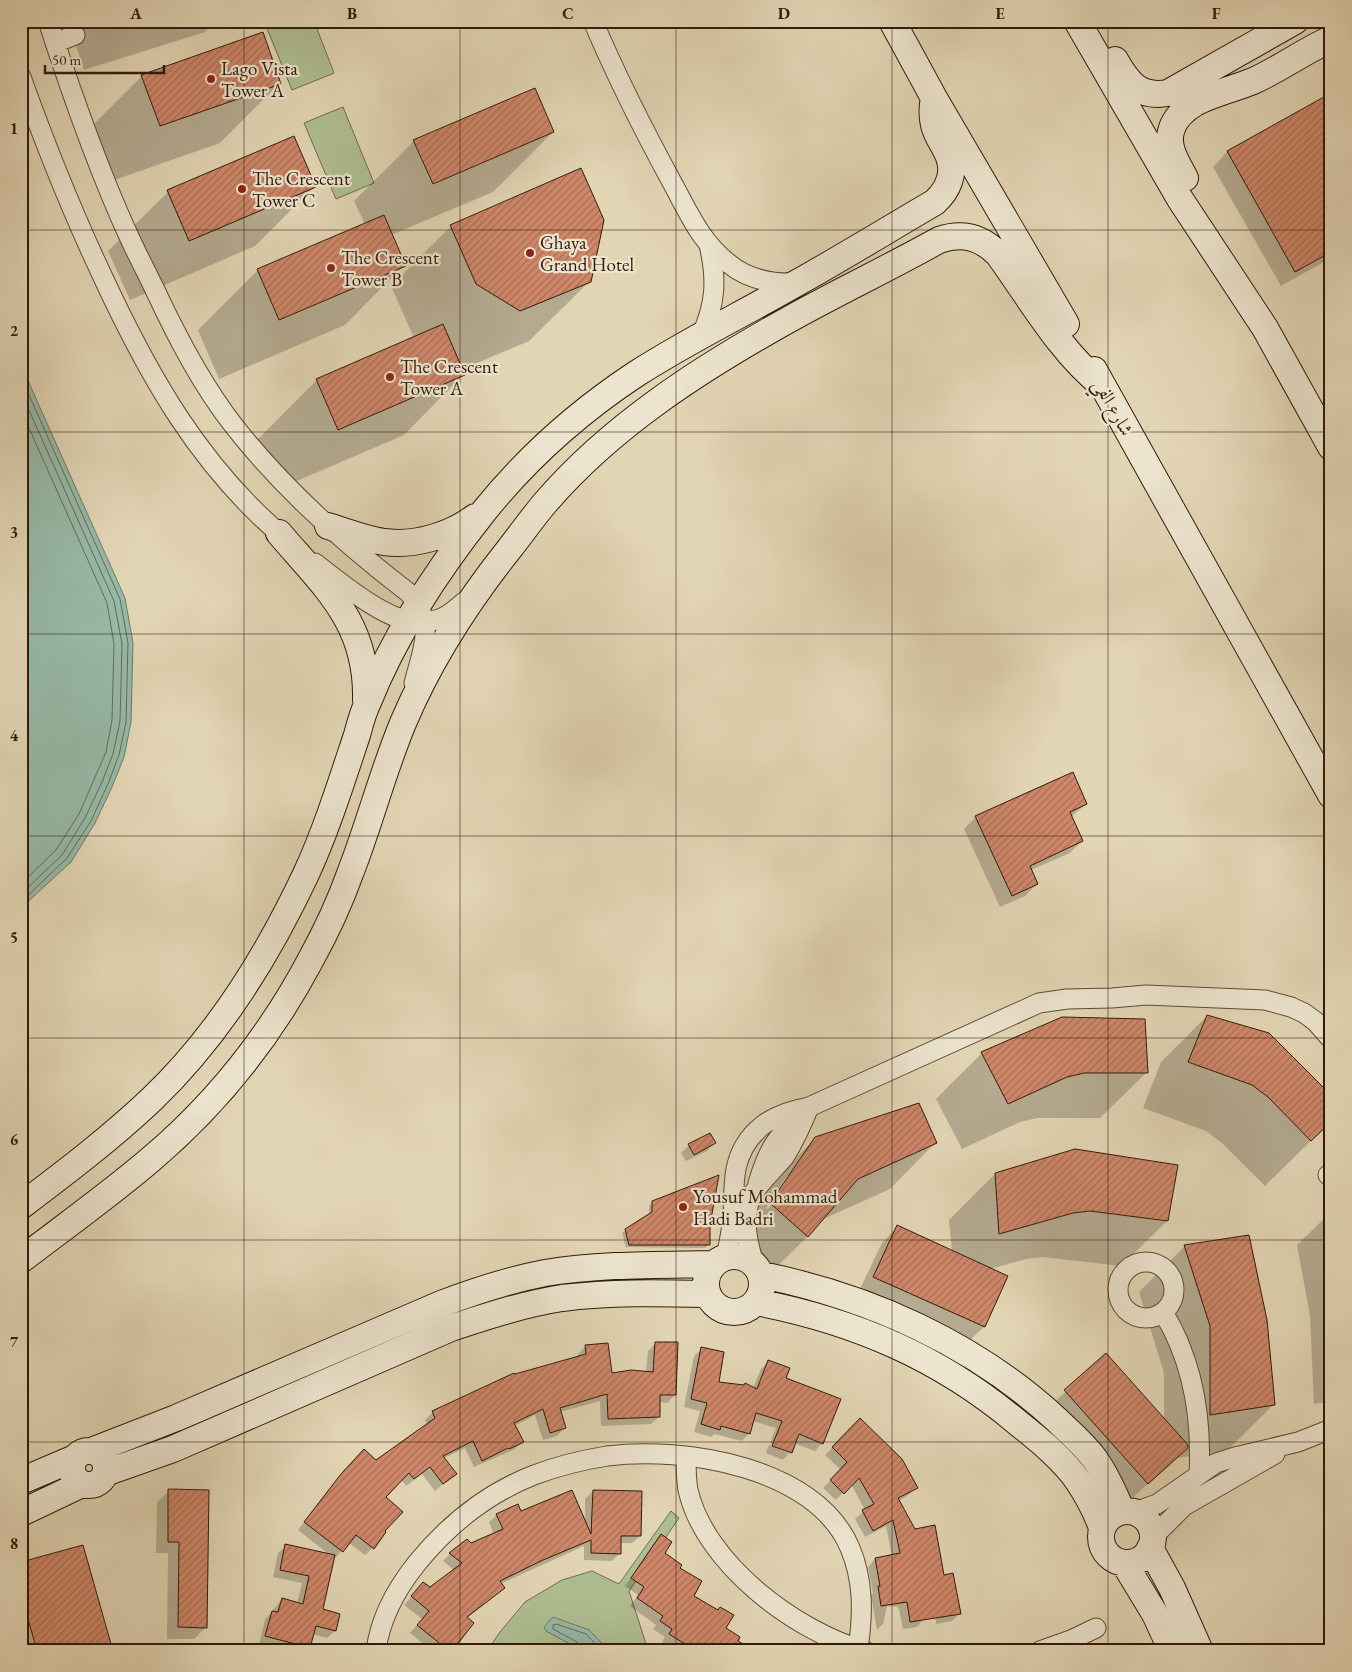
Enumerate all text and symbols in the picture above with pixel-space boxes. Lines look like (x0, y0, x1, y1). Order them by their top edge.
text: A (129, 3, 142, 24)
text: B (347, 3, 357, 24)
text: C (562, 3, 574, 24)
text: D (778, 3, 790, 24)
text: E (995, 3, 1005, 24)
text: F (1212, 3, 1221, 24)
scale bar (45, 42, 164, 74)
text: 50 m (52, 50, 81, 69)
place label: Lago Vista Tower A (221, 56, 298, 103)
marker: Lago Vista Tower A (205, 73, 217, 85)
text: 1 (10, 118, 18, 139)
place label: The Crescent Tower C (252, 166, 350, 213)
marker: The Crescent Tower C (236, 183, 248, 195)
place label: Ghaya Grand Hotel (540, 230, 634, 277)
place label: The Crescent Tower B (341, 245, 439, 292)
marker: Ghaya Grand Hotel (524, 247, 536, 259)
marker: The Crescent Tower B (325, 262, 337, 274)
text: 2 (10, 320, 19, 341)
place label: The Crescent Tower A (400, 354, 498, 401)
marker: The Crescent Tower A (384, 371, 396, 383)
street label: شارع الفي (1083, 374, 1139, 443)
text: 3 (10, 522, 18, 543)
text: 4 (10, 725, 19, 746)
text: 5 (10, 927, 18, 948)
text: 6 (10, 1129, 19, 1150)
place label: Yousuf Mohammad Hadi Badri (693, 1184, 838, 1231)
marker: Yousuf Mohammad Hadi Badri (677, 1201, 689, 1213)
text: 7 (10, 1331, 19, 1352)
text: 8 (10, 1533, 18, 1554)

